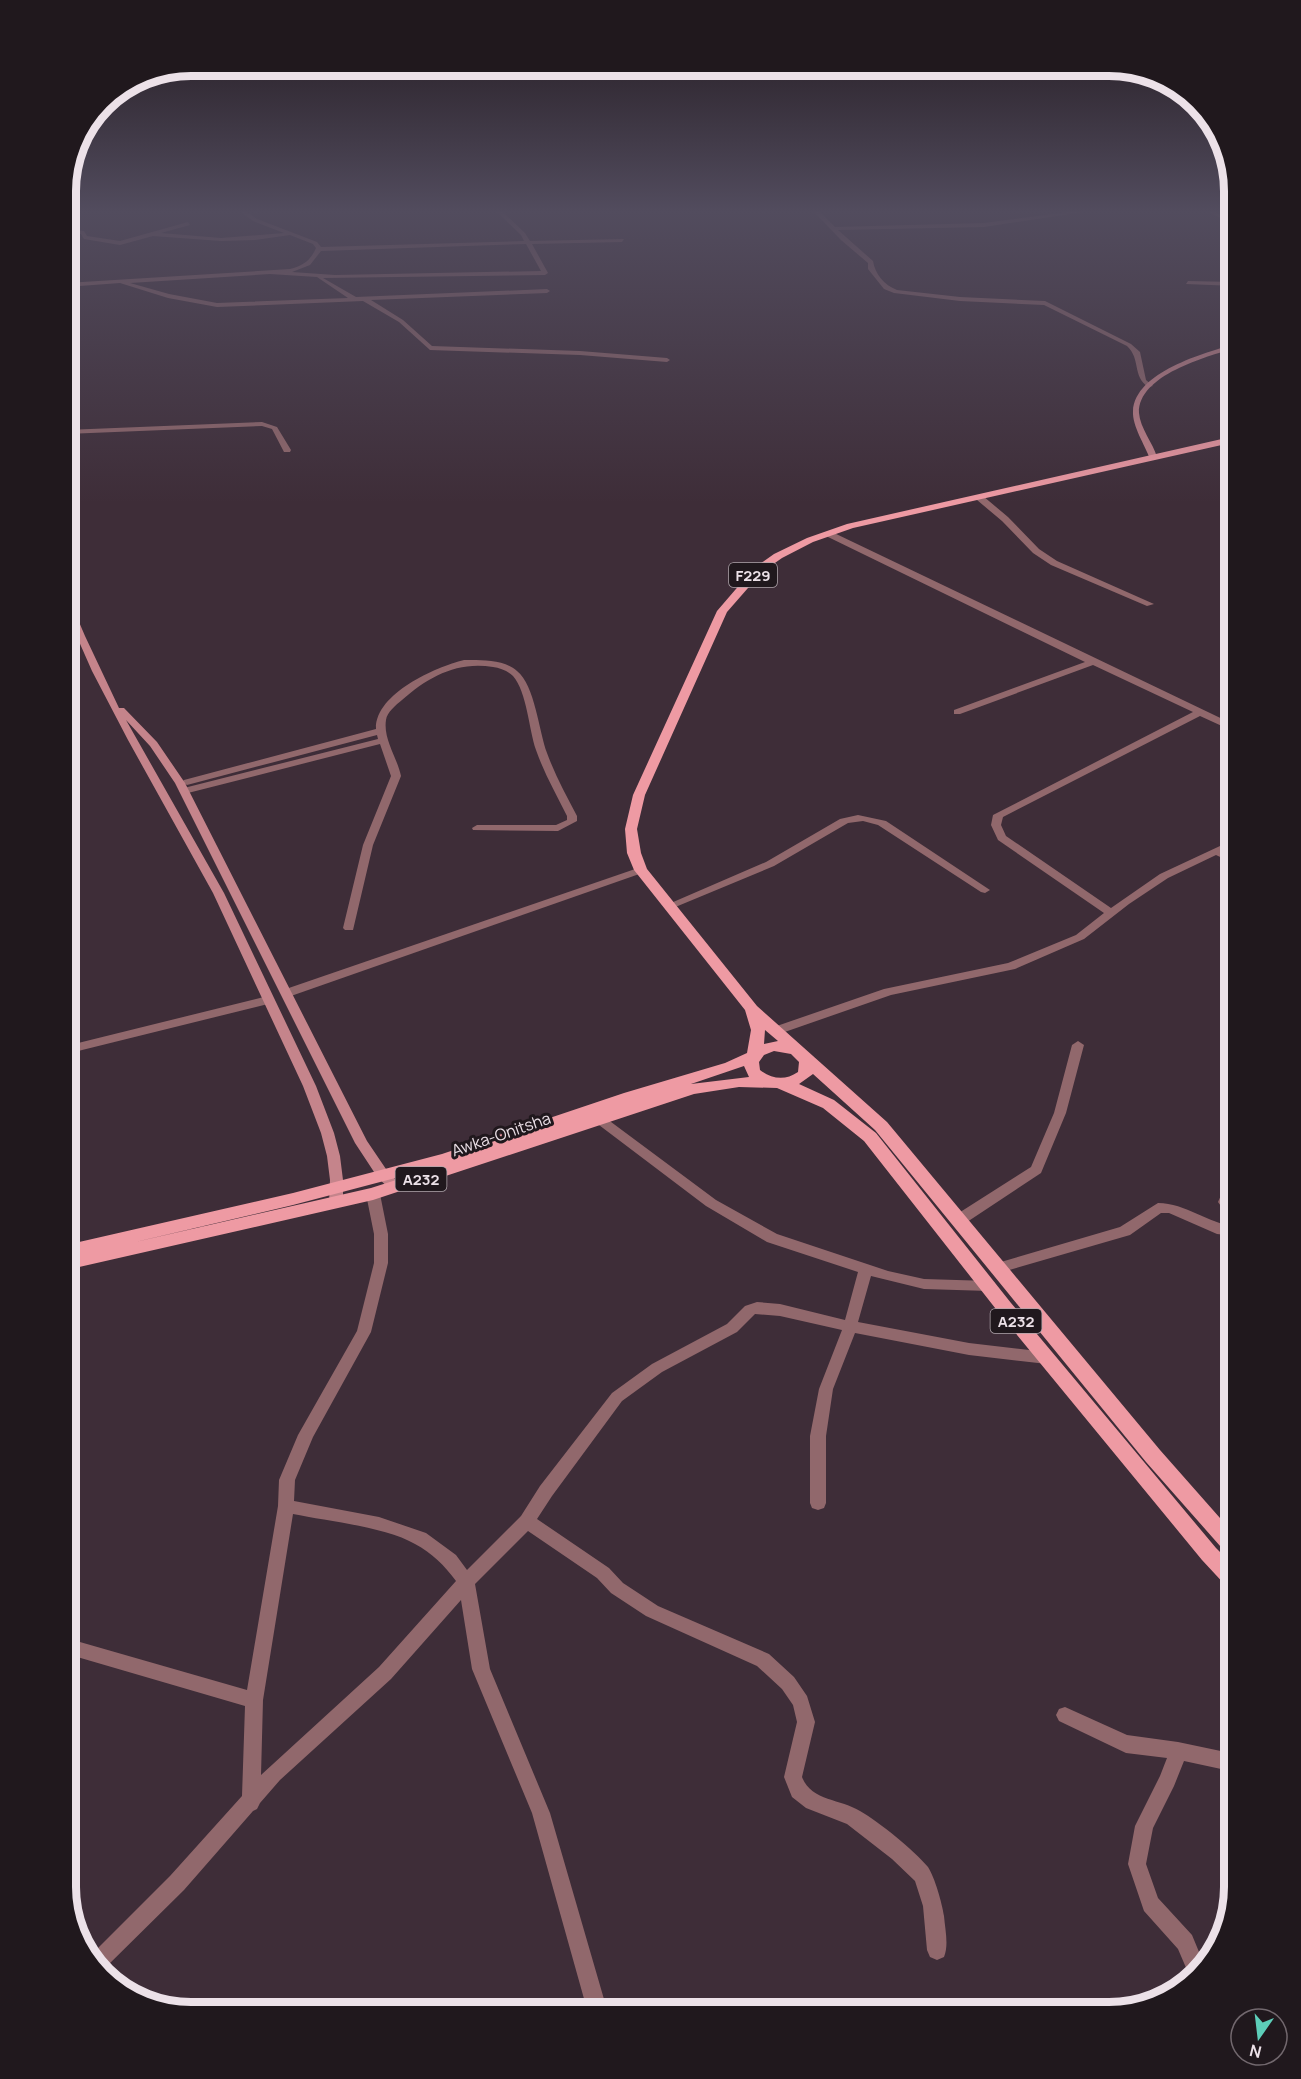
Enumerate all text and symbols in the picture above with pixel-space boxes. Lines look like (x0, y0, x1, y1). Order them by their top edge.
road number: F229 (729, 563, 777, 587)
street label: Awka-Onitsha (449, 1107, 553, 1161)
road number: A232 (396, 1167, 446, 1191)
road number: A232 (990, 1309, 1042, 1333)
north arrow (1229, 2007, 1289, 2067)
text: N (1247, 2039, 1264, 2064)

